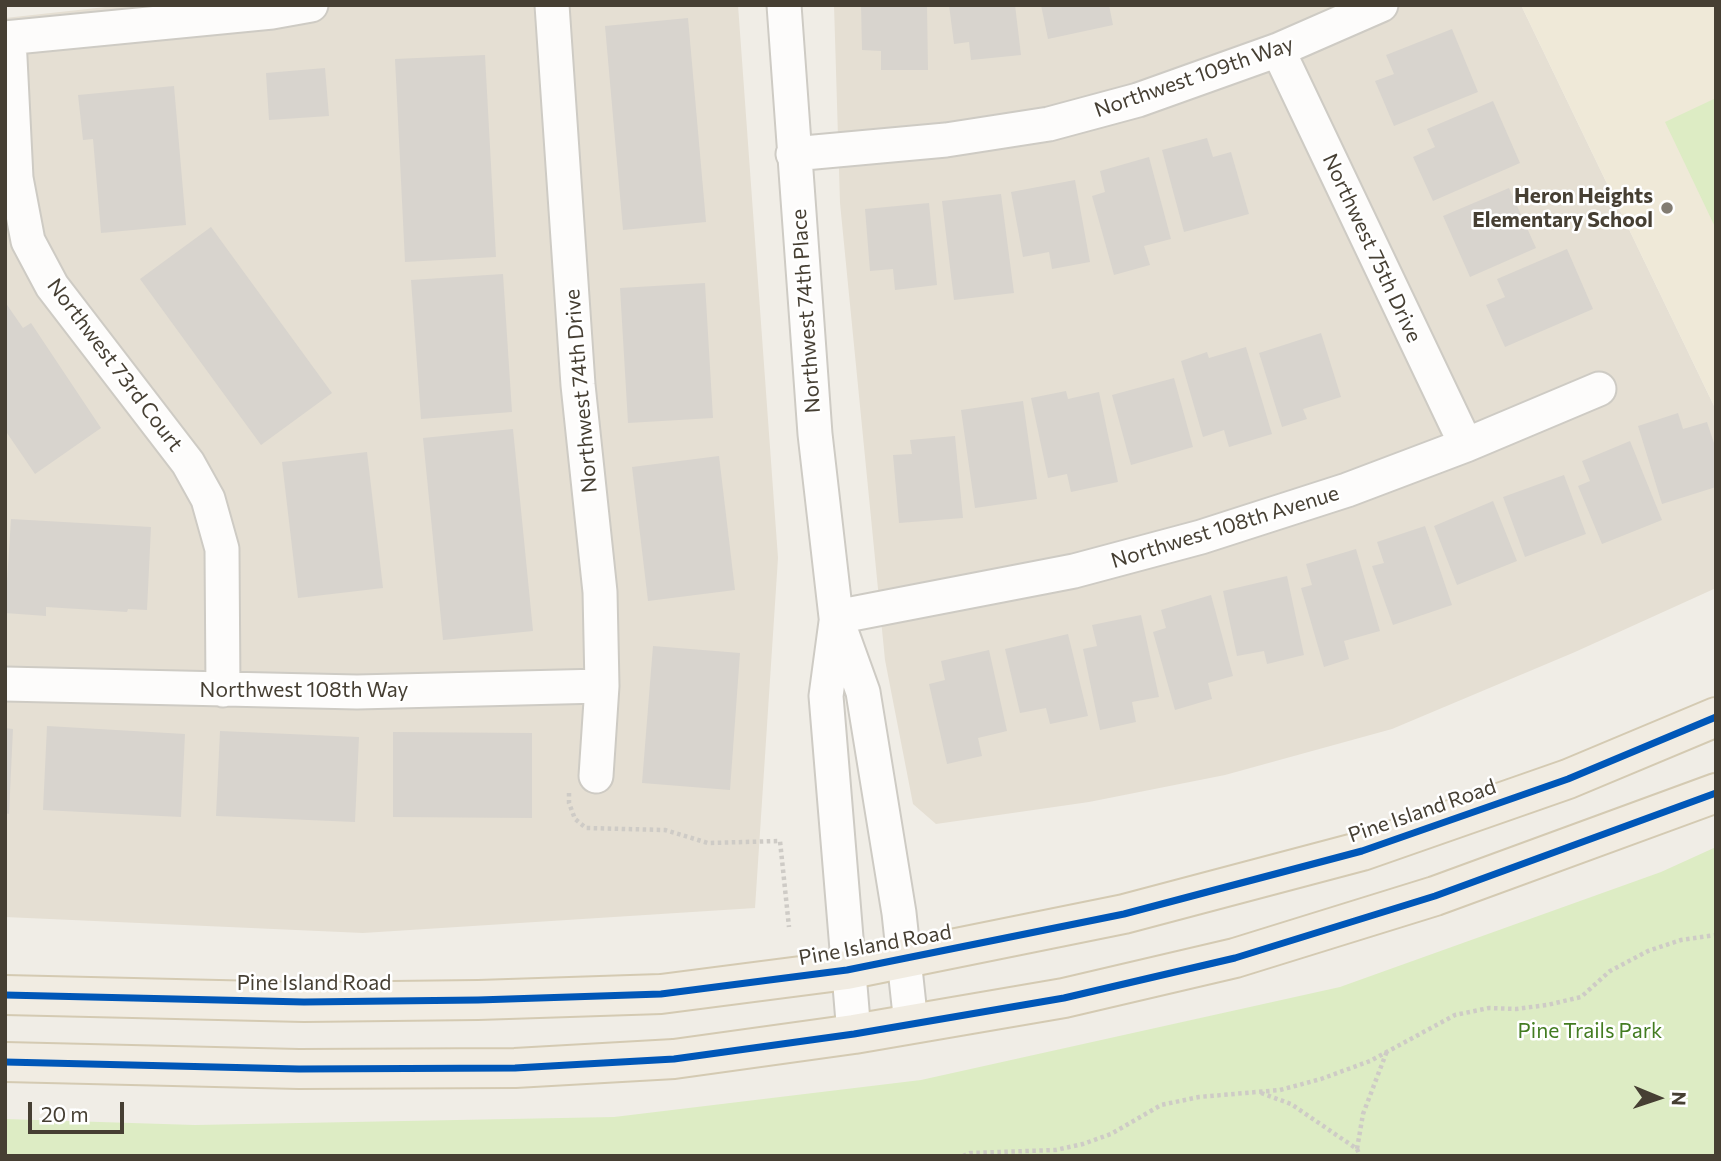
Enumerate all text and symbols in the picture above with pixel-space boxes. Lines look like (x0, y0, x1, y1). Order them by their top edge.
street label: Northwest 109th Way (1091, 31, 1297, 123)
street label: Northwest 75th Drive (1317, 150, 1427, 346)
place label: Heron Heights Elementary School (1472, 183, 1653, 233)
marker: Heron Heights Elementary School (1659, 200, 1675, 216)
street label: Northwest 74th Place (786, 208, 826, 414)
street label: Northwest 73rd Court (42, 274, 188, 456)
street label: Northwest 74th Drive (560, 288, 602, 494)
street label: Northwest 108th Avenue (1108, 480, 1342, 574)
street label: Northwest 108th Way (200, 677, 408, 703)
street label: Pine Island Road (1345, 774, 1499, 848)
street label: Pine Island Road (797, 919, 953, 971)
street label: Pine Island Road (237, 970, 391, 996)
park label: Pine Trails Park (1518, 1018, 1662, 1044)
north arrow (1623, 1063, 1693, 1133)
scale bar (32, 1088, 128, 1132)
text: N (1668, 1091, 1691, 1106)
text: 20 m (41, 1101, 89, 1126)

